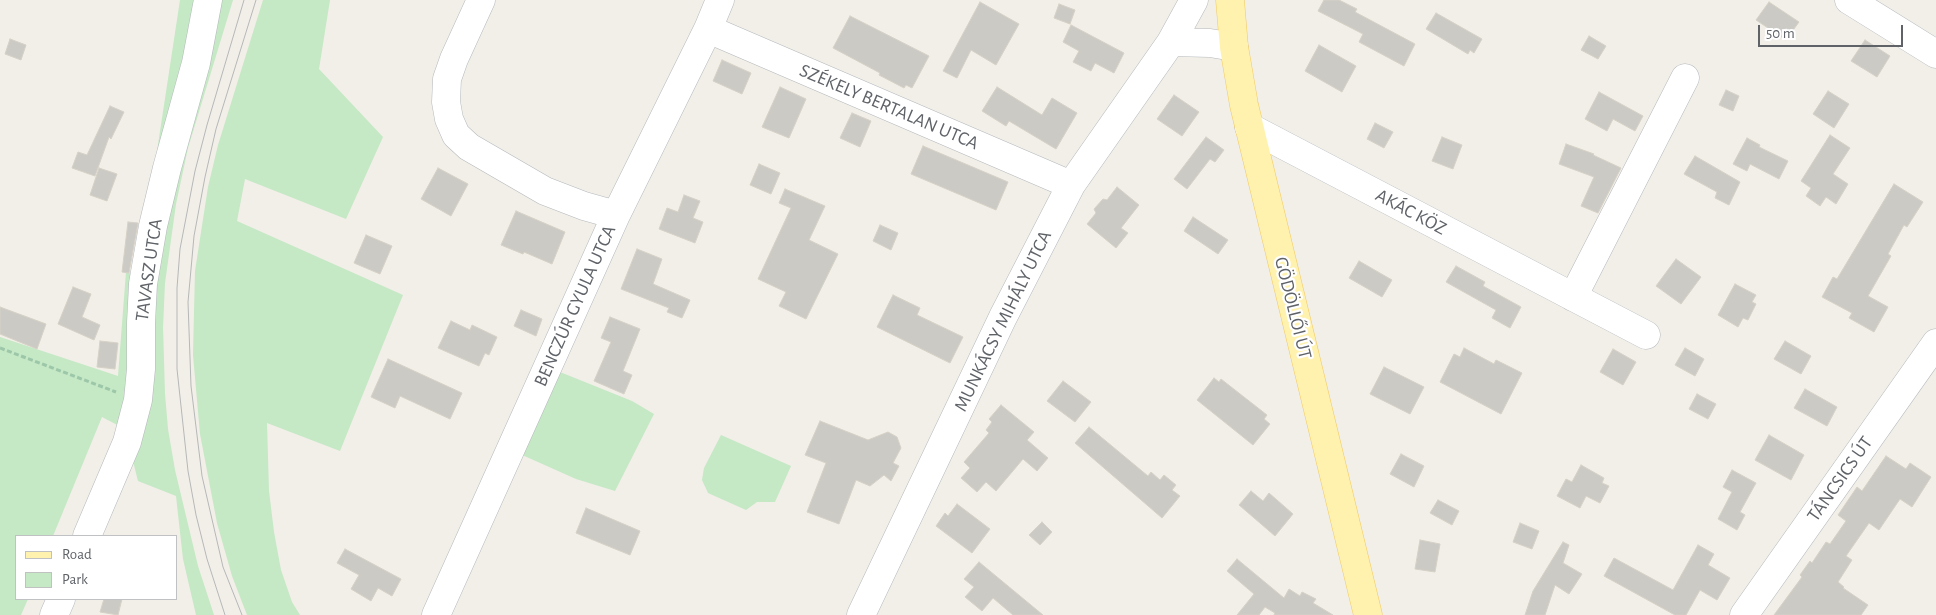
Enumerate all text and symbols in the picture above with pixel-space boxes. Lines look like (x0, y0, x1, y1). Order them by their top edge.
scale bar (1761, 15, 1906, 47)
text: 50 m (1766, 26, 1795, 41)
street label: SZÉKELY BERTALAN UTCA (796, 59, 982, 155)
street label: AKÁC KÖZ (1372, 184, 1450, 240)
street label: TAVASZ UTCA (131, 217, 167, 323)
street label: BENCZÚR GYULA UTCA (529, 222, 621, 390)
street label: MUNKÁCSY MIHÁLY UTCA (949, 227, 1057, 415)
street label: GÖDÖLLŐI ÚT (1269, 255, 1317, 361)
street label: TÁNCSICS ÚT (1802, 432, 1878, 526)
legend (15, 535, 178, 600)
text: Road (62, 547, 92, 562)
text: Park (62, 572, 88, 587)

